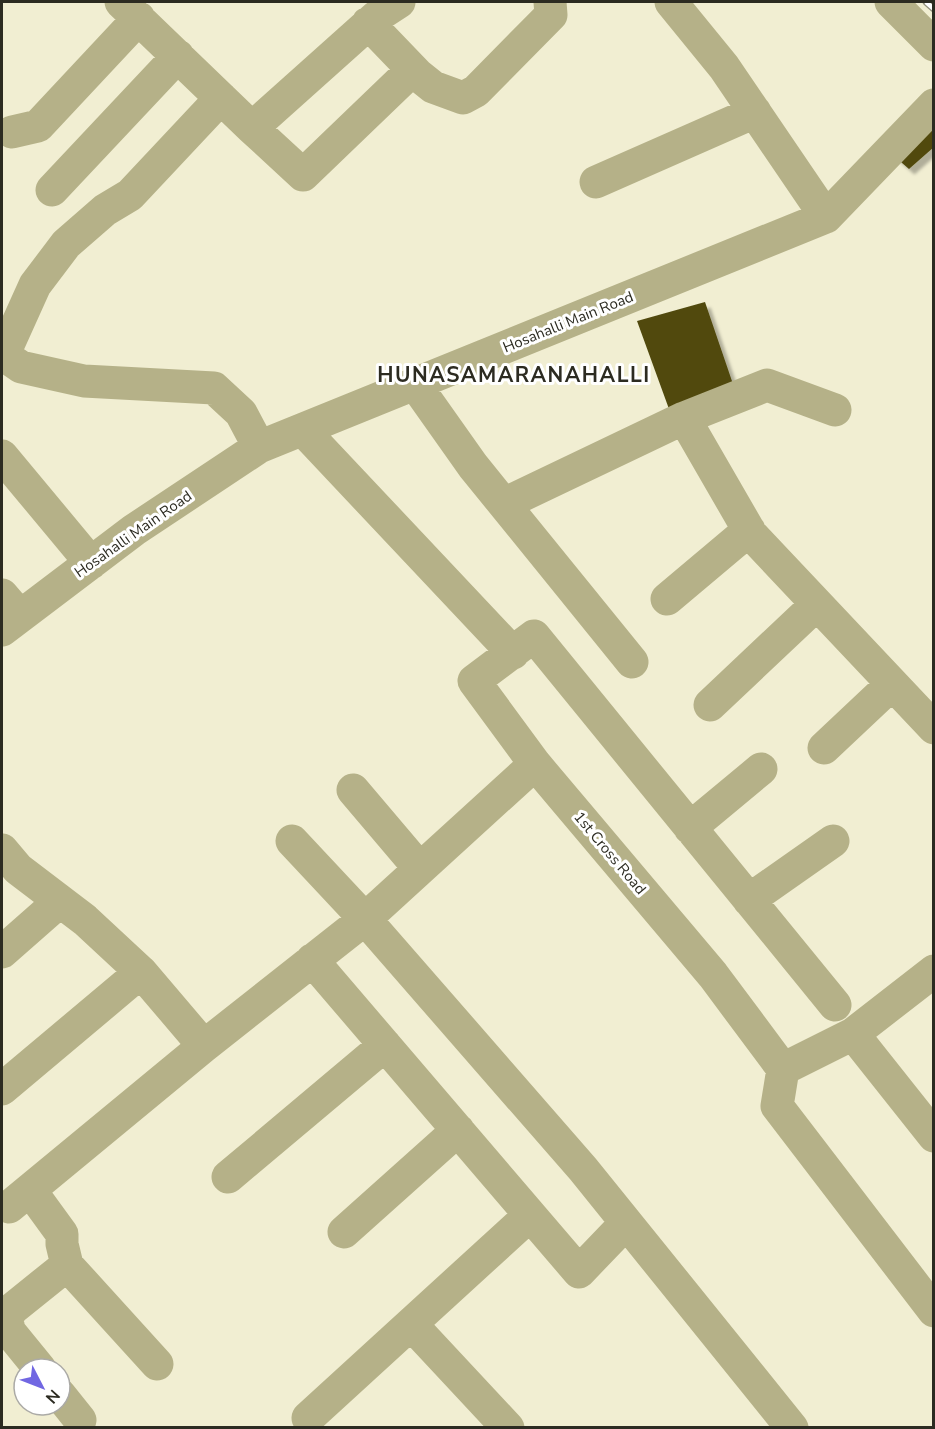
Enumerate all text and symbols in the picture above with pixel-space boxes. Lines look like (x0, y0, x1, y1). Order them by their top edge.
street label: Hosahalli Main Road (500, 287, 636, 357)
district label: HUNASAMARANAHALLI (377, 361, 651, 389)
street label: Hosahalli Main Road (70, 486, 196, 582)
street label: 1st Cross Road (570, 807, 650, 899)
north arrow (12, 1357, 72, 1417)
text: N (40, 1385, 65, 1408)

